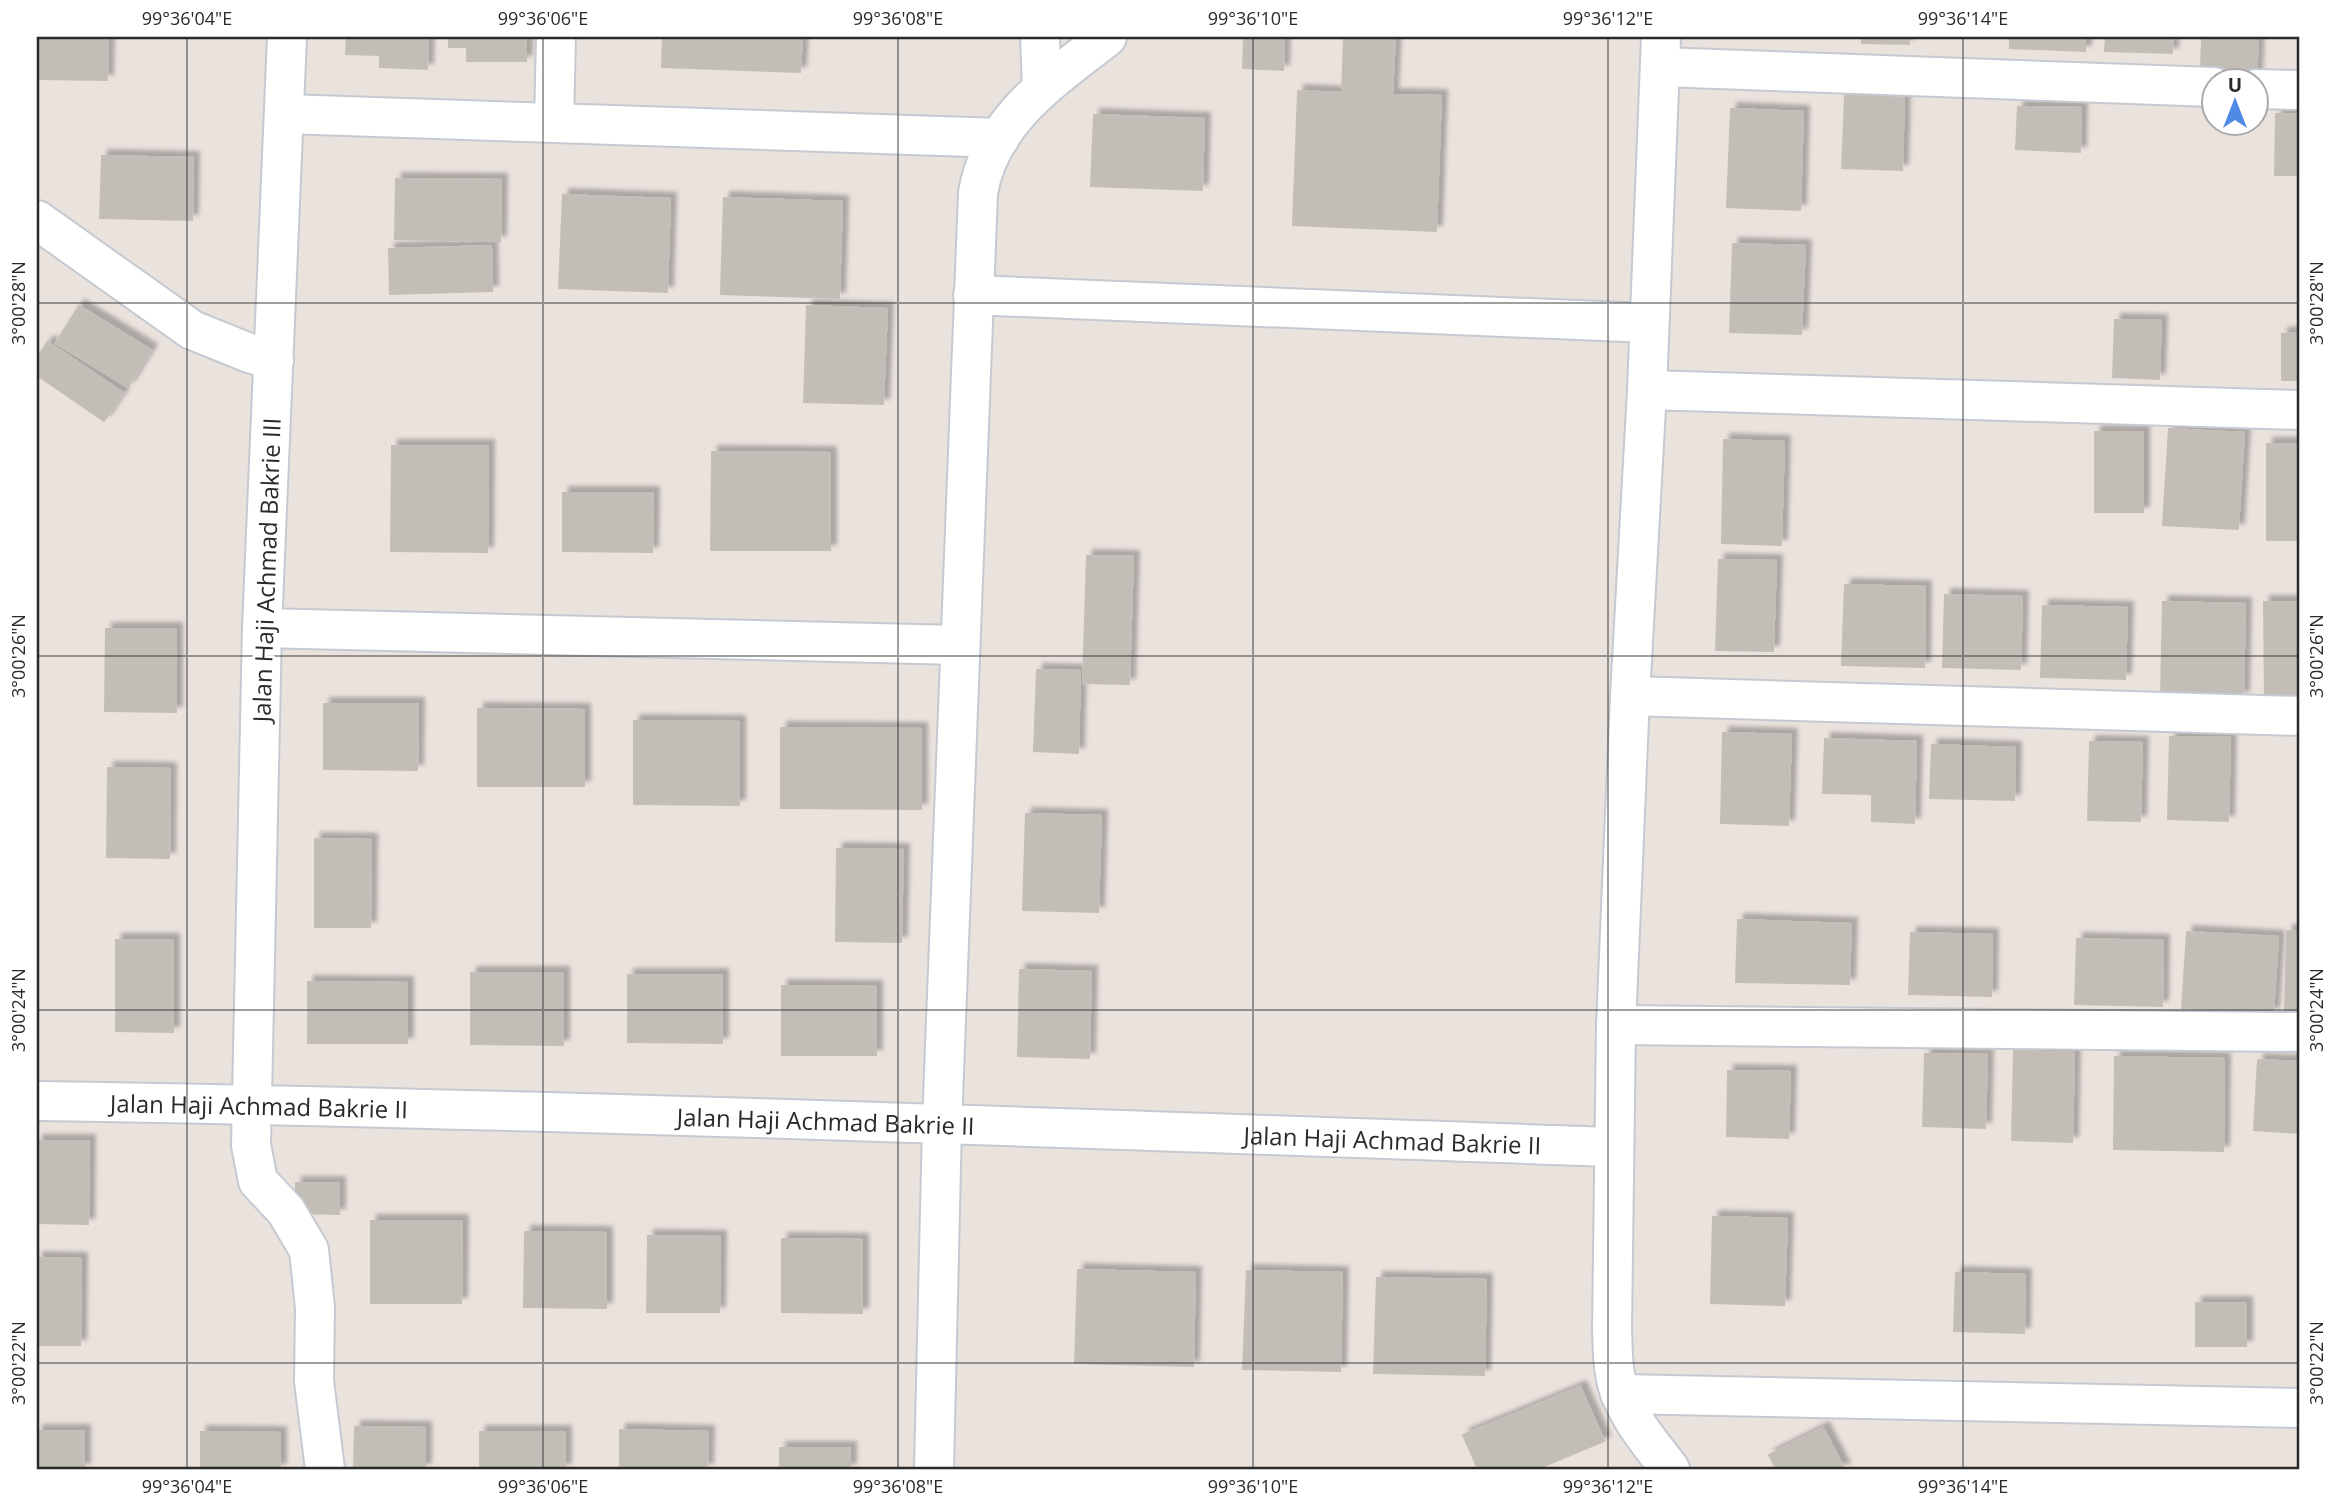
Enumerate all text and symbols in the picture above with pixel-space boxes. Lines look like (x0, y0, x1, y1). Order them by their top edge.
text: 99°36'04"E (142, 6, 232, 30)
text: 99°36'06"E (498, 6, 588, 30)
text: 99°36'08"E (853, 6, 943, 30)
text: 99°36'10"E (1208, 6, 1298, 30)
text: 99°36'12"E (1563, 6, 1653, 30)
text: 99°36'14"E (1918, 6, 2008, 30)
north arrow (2200, 66, 2270, 136)
text: U (2228, 72, 2242, 98)
text: 3°00'28"N (6, 261, 30, 345)
text: 3°00'28"N (2304, 261, 2328, 345)
street label: Jalan Haji Achmad Bakrie III (244, 417, 288, 725)
text: 3°00'26"N (6, 614, 30, 698)
text: 3°00'26"N (2304, 614, 2328, 698)
text: 3°00'24"N (6, 968, 30, 1052)
text: 3°00'24"N (2304, 968, 2328, 1052)
street label: Jalan Haji Achmad Bakrie II (108, 1086, 408, 1125)
street label: Jalan Haji Achmad Bakrie II (674, 1099, 975, 1142)
street label: Jalan Haji Achmad Bakrie II (1241, 1118, 1542, 1161)
text: 3°00'22"N (6, 1321, 30, 1405)
text: 3°00'22"N (2304, 1321, 2328, 1405)
text: 99°36'04"E (142, 1474, 232, 1498)
text: 99°36'06"E (498, 1474, 588, 1498)
text: 99°36'08"E (853, 1474, 943, 1498)
text: 99°36'10"E (1208, 1474, 1298, 1498)
text: 99°36'12"E (1563, 1474, 1653, 1498)
text: 99°36'14"E (1918, 1474, 2008, 1498)

